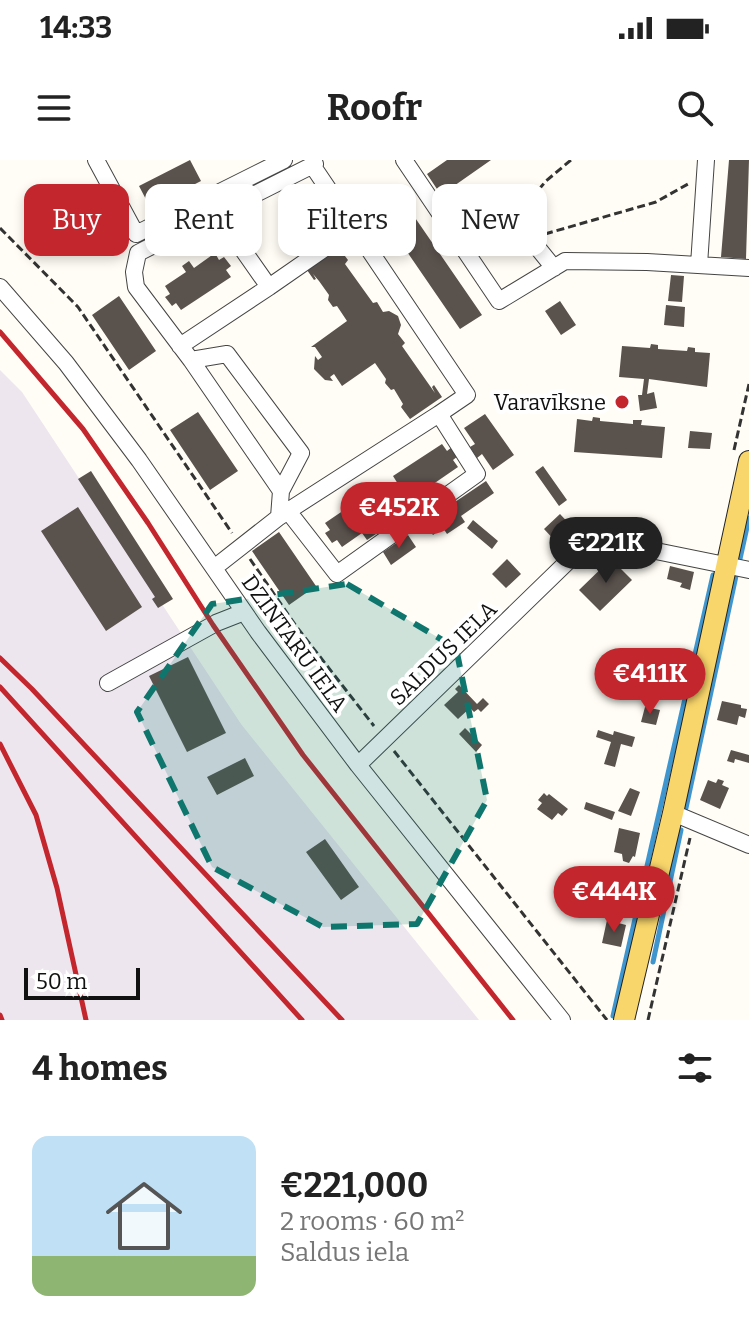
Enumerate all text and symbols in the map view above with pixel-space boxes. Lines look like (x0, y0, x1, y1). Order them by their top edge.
text: 14:33 (40, 10, 112, 46)
icon: menu (32, 86, 76, 130)
text: Roofr (327, 86, 422, 130)
icon: search (673, 86, 717, 130)
chip: Buy (24, 184, 129, 256)
chip: Rent (145, 184, 262, 256)
chip: Filters (278, 184, 416, 256)
chip: New (432, 184, 547, 256)
place label: Varavīksne (494, 389, 606, 416)
marker: Varavīksne (613, 393, 631, 411)
pin: €452K (343, 482, 455, 550)
text: €452K (358, 492, 440, 523)
pin: €221K (550, 517, 662, 585)
text: €221K (567, 527, 645, 558)
street label: DZINTARU IELA (236, 569, 354, 717)
street label: SALDUS IELA (384, 595, 503, 711)
pin: €411K (594, 648, 706, 716)
text: €411K (612, 658, 688, 689)
pin: €444K (558, 866, 670, 934)
text: €444K (572, 876, 656, 907)
scale bar (24, 964, 140, 1000)
text: 50 m (36, 968, 87, 995)
icon: filters (673, 1046, 717, 1090)
text: 4 homes (32, 1048, 168, 1089)
text: €221,000 (280, 1165, 428, 1206)
icon: home (96, 1168, 192, 1264)
text: 2 rooms · 60 m² (280, 1206, 464, 1237)
text: Saldus iela (280, 1237, 409, 1268)

